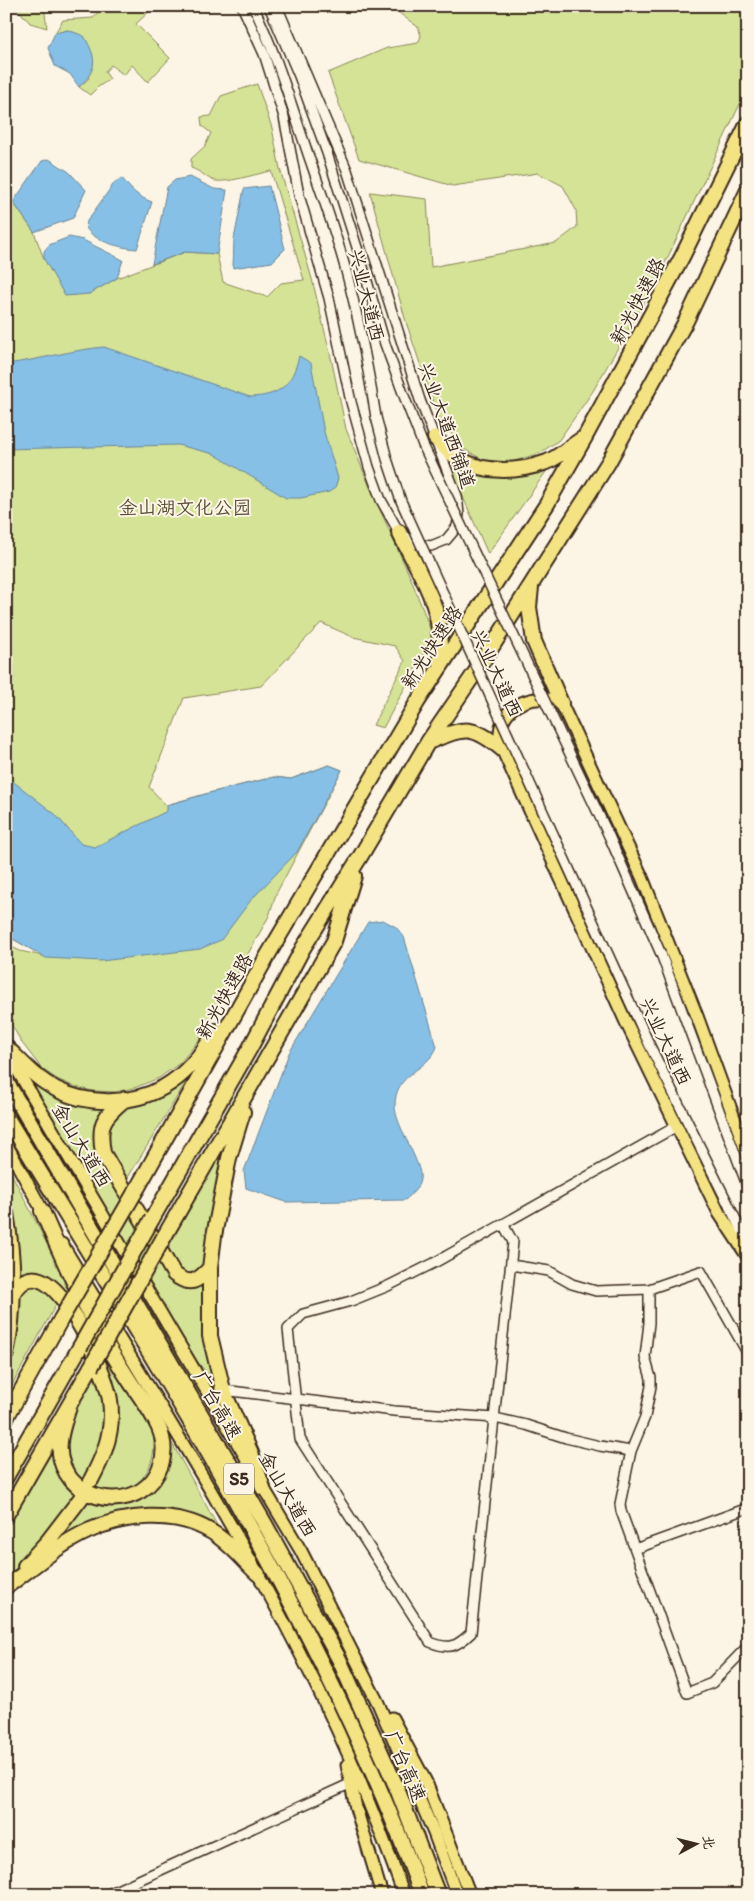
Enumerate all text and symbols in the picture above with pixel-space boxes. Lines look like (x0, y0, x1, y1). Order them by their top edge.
street label: 兴业大道西 (344, 246, 389, 344)
street label: 新光快速路 (605, 254, 670, 349)
street label: 兴业大道西铺道 (413, 359, 480, 492)
park label: 金山湖文化公园 (118, 496, 252, 519)
street label: 新光快速路 (396, 601, 467, 693)
street label: 兴业大道西 (466, 625, 527, 721)
street label: 新光快速路 (191, 949, 258, 1043)
street label: 兴业大道西 (635, 993, 696, 1089)
street label: 金山大道西 (47, 1099, 116, 1192)
street label: 广台高速 (189, 1367, 247, 1444)
street label: 金山大道西 (254, 1447, 321, 1541)
road number: S5 (224, 1464, 254, 1495)
street label: 广台高速 (380, 1727, 431, 1806)
north arrow (672, 1818, 722, 1868)
text: 北 (699, 1834, 718, 1850)

